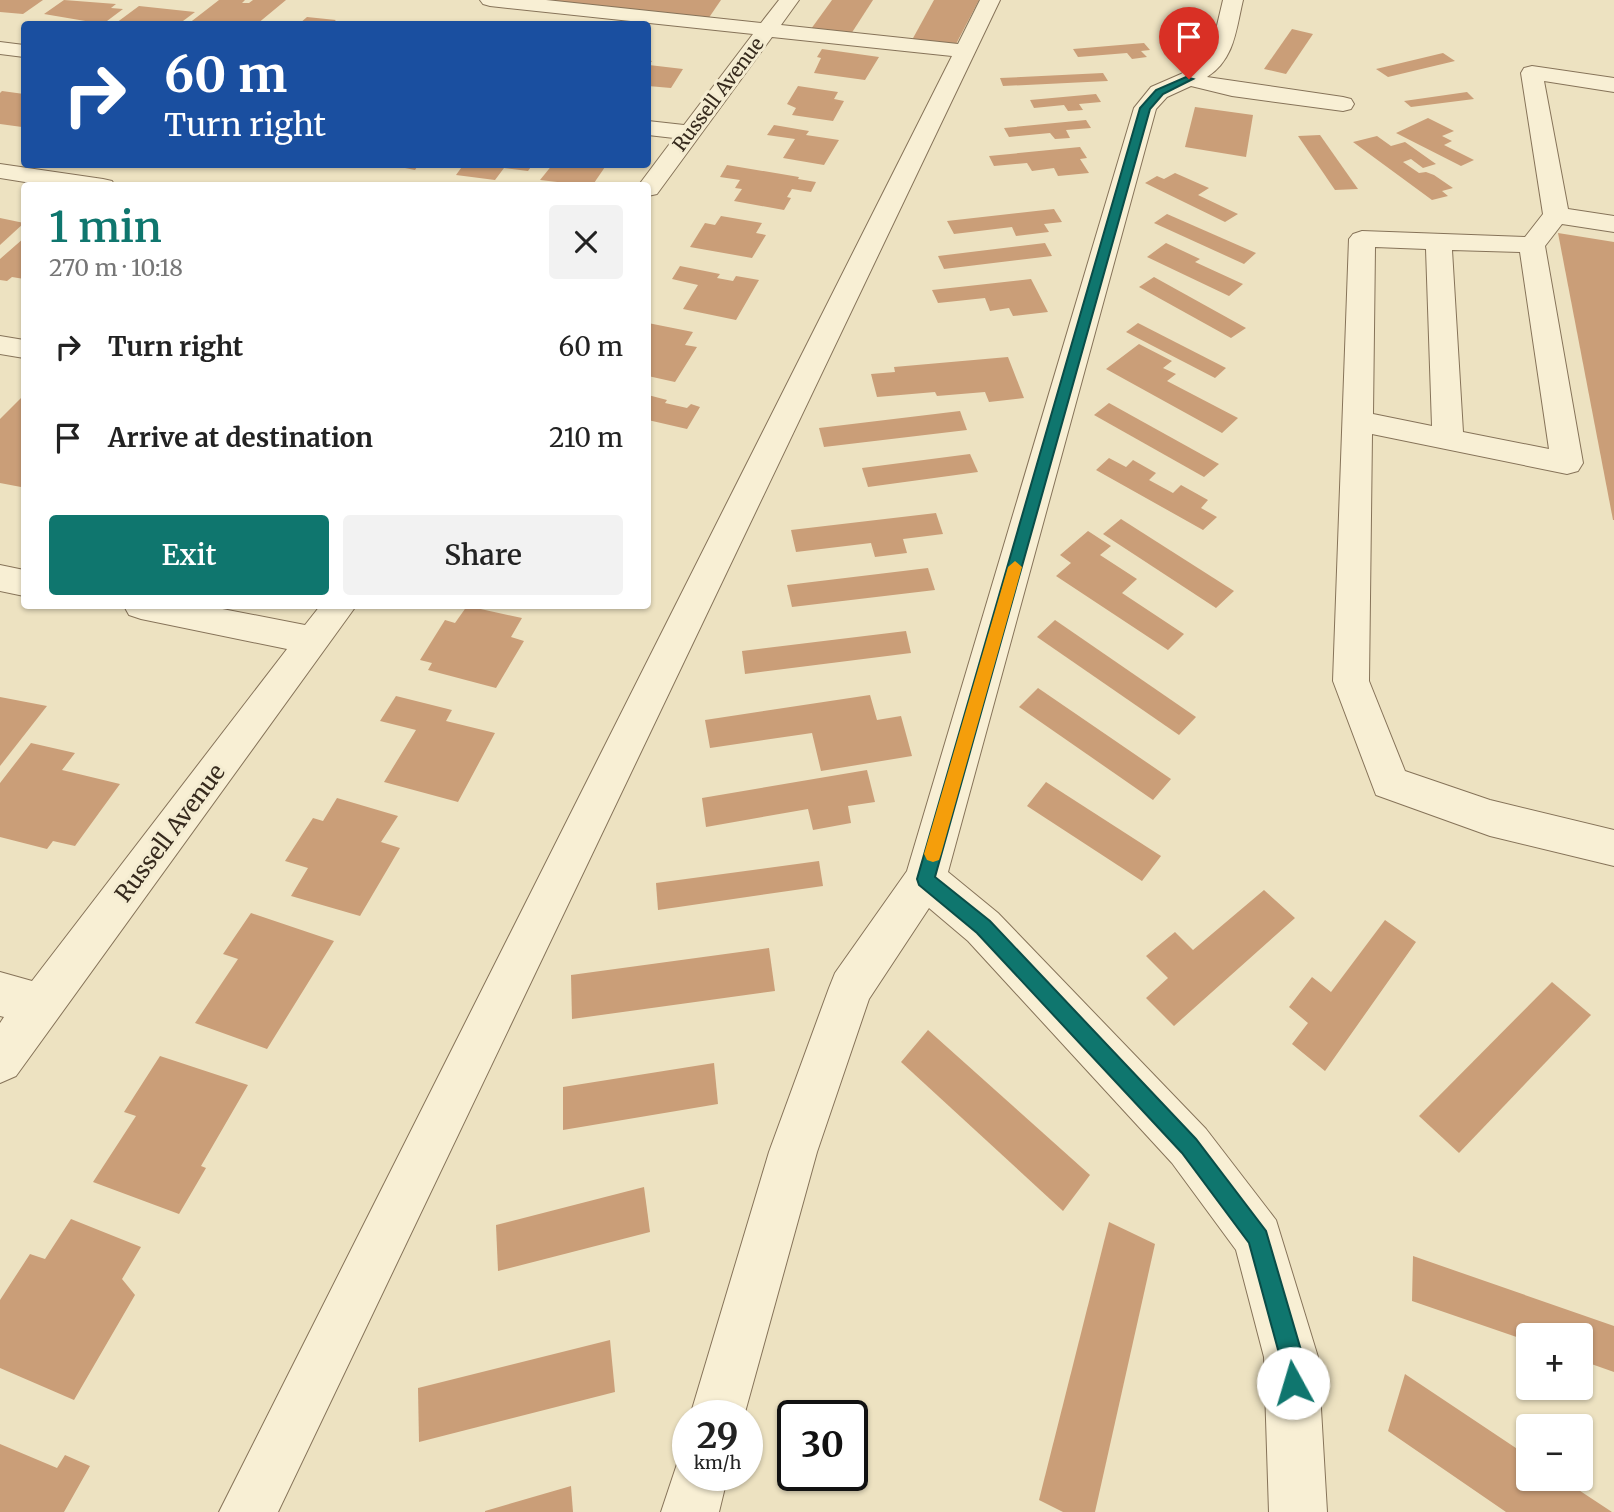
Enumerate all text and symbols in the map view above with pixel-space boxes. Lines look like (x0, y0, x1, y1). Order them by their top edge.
pin (1159, 7, 1219, 79)
icon: arrive (1170, 18, 1208, 56)
street label: Russell Avenue (667, 32, 769, 156)
text: 60 m (164, 44, 287, 105)
icon: right (49, 49, 140, 140)
text: Turn right (164, 105, 326, 145)
text: 1 min (49, 201, 162, 253)
button: close (549, 205, 623, 279)
text: 270 m · 10:18 (49, 253, 183, 282)
icon: right (49, 328, 87, 366)
text: Turn right (108, 330, 243, 363)
text: 60 m (559, 330, 623, 363)
icon: arrive (49, 419, 87, 457)
text: Arrive at destination (108, 421, 373, 454)
text: 210 m (549, 421, 623, 454)
button: Exit (49, 515, 329, 595)
button: Share (343, 515, 623, 595)
street label: Russell Avenue (108, 758, 231, 907)
map controls (1516, 1323, 1593, 1491)
button: + (1516, 1323, 1593, 1400)
position arrow (1256, 1346, 1330, 1420)
speed limit sign: 30 (777, 1400, 868, 1491)
text: 29 (697, 1414, 738, 1458)
button: − (1516, 1414, 1593, 1491)
text: km/h (694, 1451, 741, 1474)

